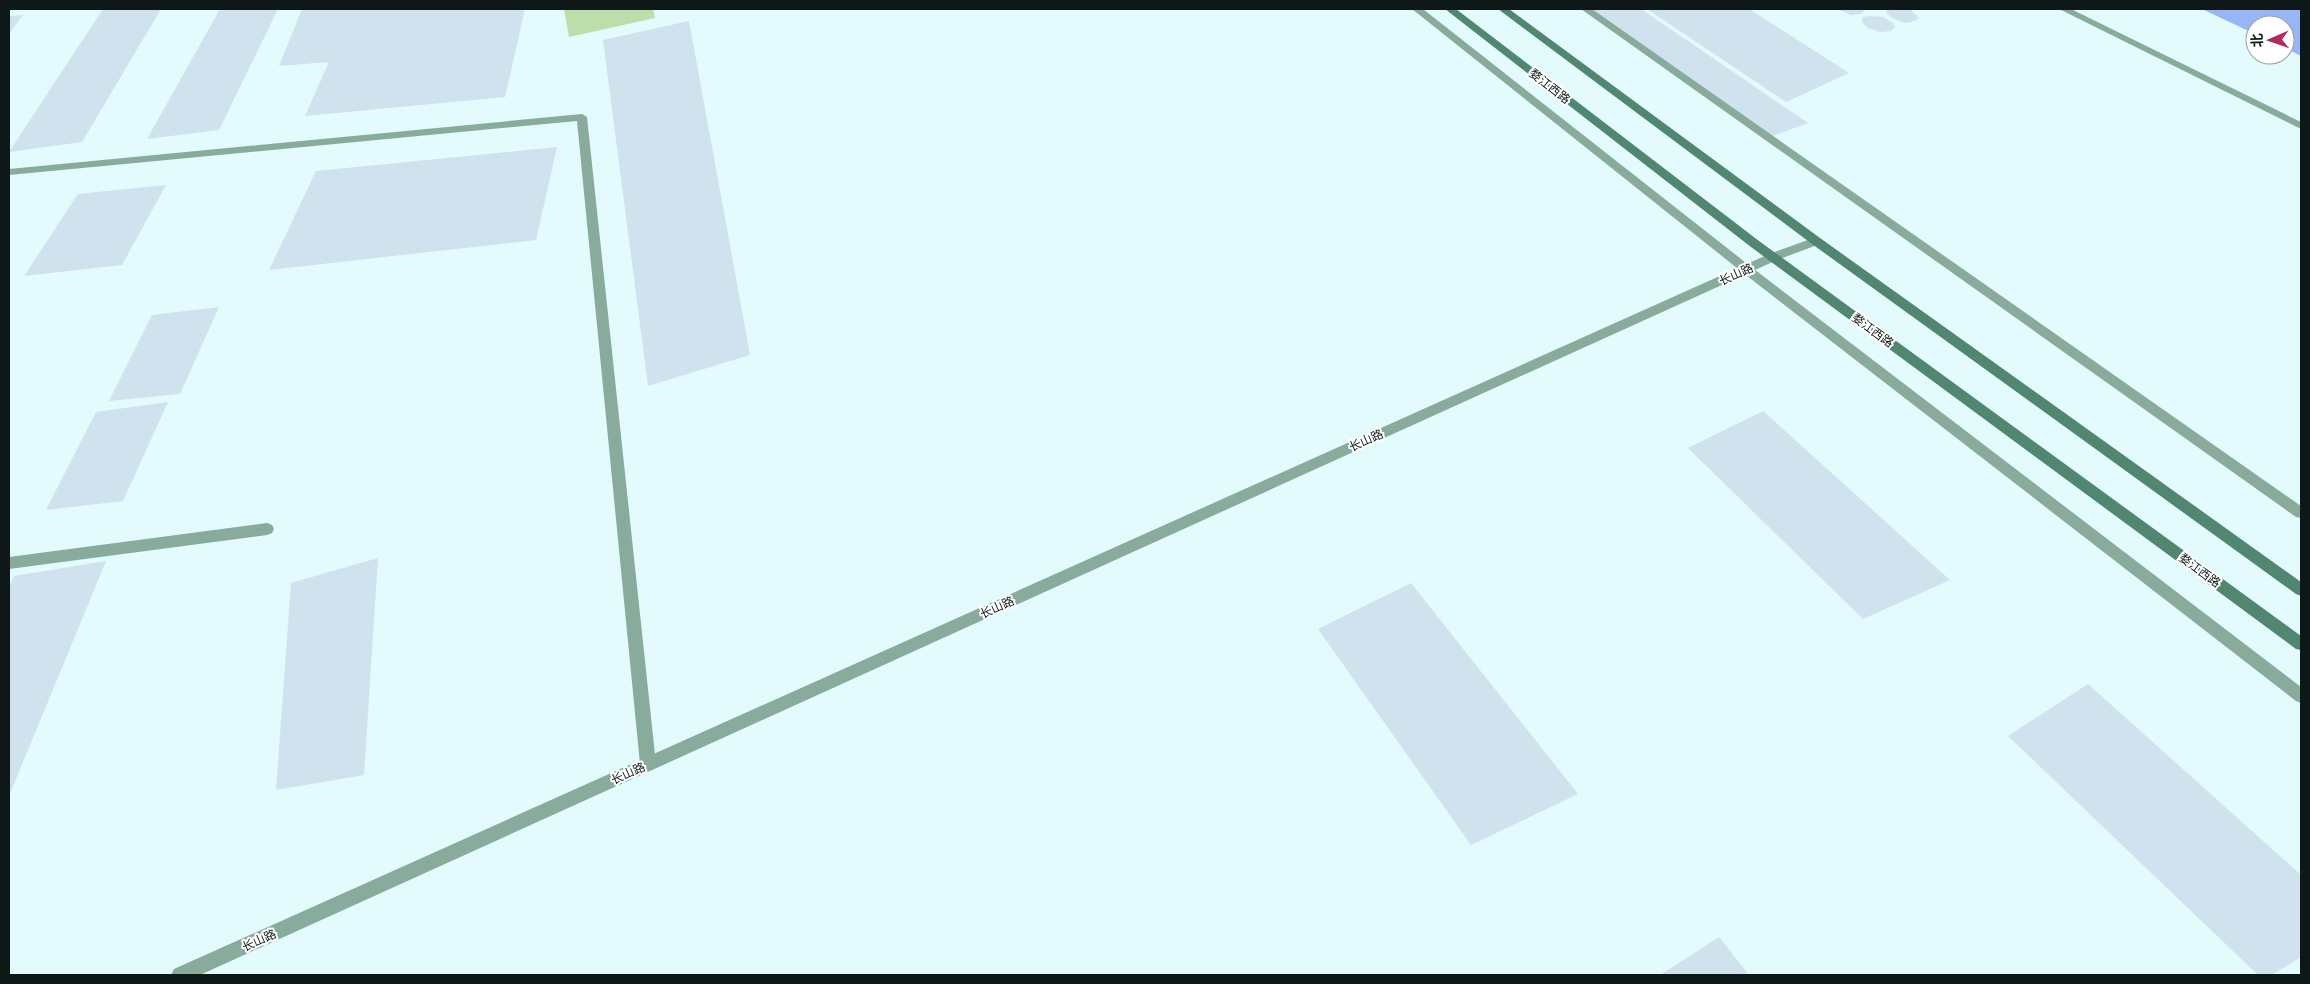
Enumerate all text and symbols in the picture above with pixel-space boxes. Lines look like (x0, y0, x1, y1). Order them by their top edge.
north arrow (2245, 15, 2295, 65)
text: 北 (2246, 33, 2267, 48)
street label: 婺江西路 (1525, 64, 1575, 108)
street label: 长山路 (1716, 258, 1756, 290)
street label: 婺江西路 (1848, 308, 1898, 352)
street label: 长山路 (1346, 424, 1386, 456)
street label: 婺江西路 (2175, 548, 2225, 592)
street label: 长山路 (977, 591, 1017, 623)
street label: 长山路 (608, 757, 648, 789)
street label: 长山路 (239, 924, 279, 956)

